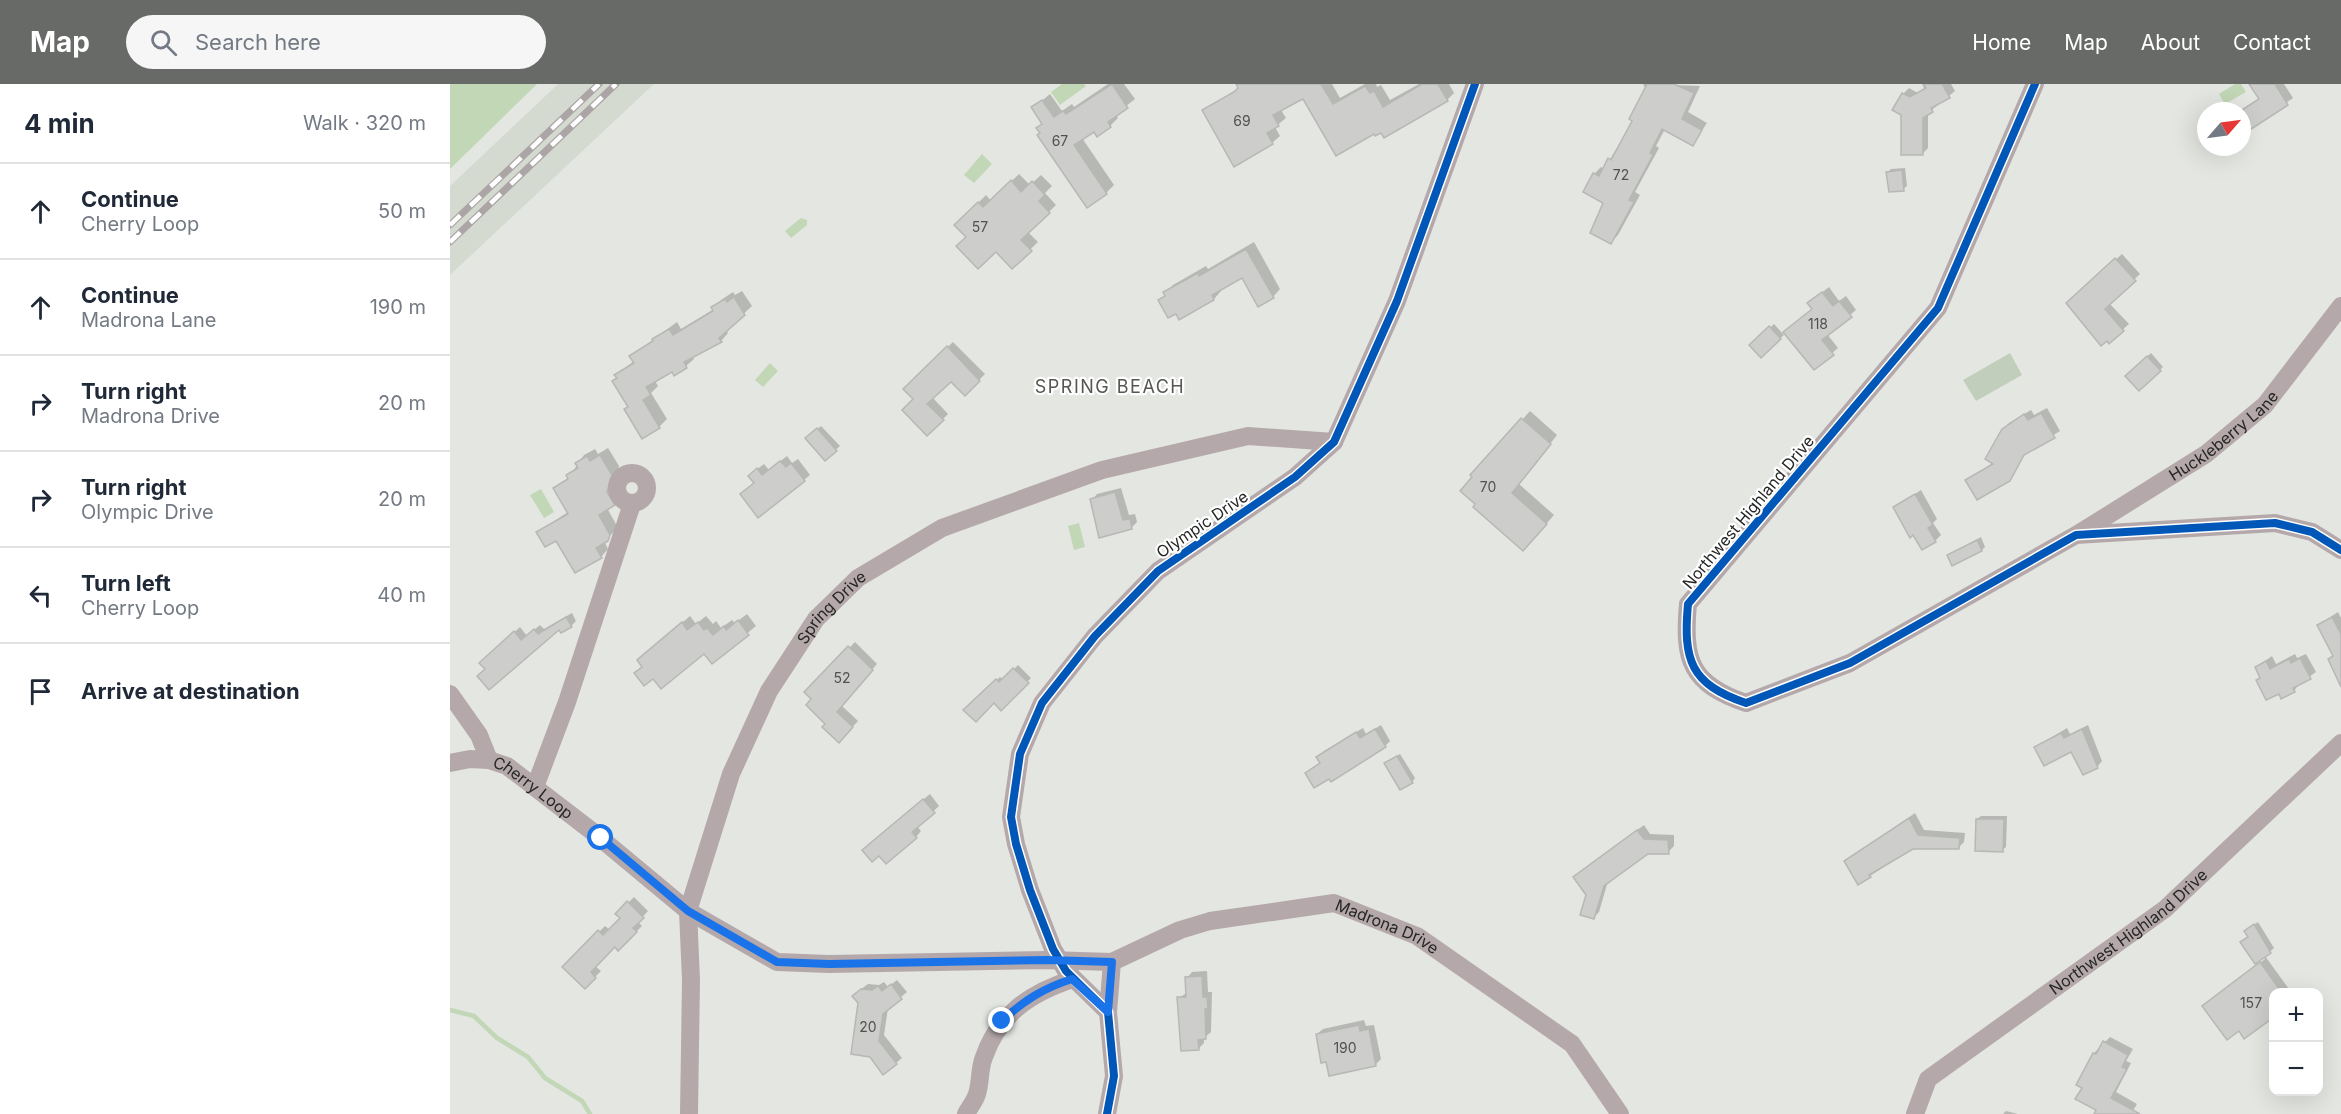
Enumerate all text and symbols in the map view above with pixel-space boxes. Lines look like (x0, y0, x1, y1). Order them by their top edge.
search box (126, 15, 546, 69)
text: Map (30, 25, 90, 59)
icon: search (147, 26, 180, 59)
text: Search here (195, 29, 321, 55)
text: Home (1972, 30, 2031, 55)
text: Map (2064, 30, 2108, 55)
text: About (2141, 30, 2200, 55)
text: Contact (2233, 30, 2311, 55)
north arrow (2197, 102, 2251, 156)
text: 4 min (24, 108, 95, 139)
text: Walk · 320 m (303, 111, 426, 135)
house number: 69 (1233, 112, 1251, 129)
house number: 67 (1052, 132, 1068, 149)
house number: 72 (1613, 166, 1629, 183)
text: Continue (81, 186, 179, 212)
icon: ahead (24, 195, 57, 228)
text: 50 m (378, 199, 426, 223)
text: Cherry Loop (81, 212, 199, 236)
house number: 57 (972, 218, 988, 235)
text: Continue (81, 282, 179, 308)
icon: ahead (24, 291, 57, 324)
text: 190 m (370, 295, 426, 319)
text: Madrona Lane (81, 308, 216, 332)
house number: 118 (1808, 315, 1828, 332)
district label: SPRING BEACH (1035, 376, 1185, 397)
text: Turn right (81, 378, 187, 404)
icon: right (24, 387, 57, 420)
street label: Huckleberry Lane (2165, 387, 2282, 485)
text: 20 m (378, 391, 426, 415)
text: Madrona Drive (81, 404, 220, 428)
street label: Northwest Highland Drive (1678, 431, 1818, 593)
text: Turn right (81, 474, 187, 500)
house number: 70 (1480, 478, 1496, 495)
icon: right (24, 483, 57, 516)
street label: Olympic Drive (1152, 486, 1252, 562)
text: 20 m (378, 487, 426, 511)
text: Olympic Drive (81, 500, 214, 524)
street label: Spring Drive (792, 566, 869, 648)
text: Turn left (81, 570, 171, 596)
icon: left (24, 579, 57, 612)
text: 40 m (377, 583, 426, 607)
text: Cherry Loop (81, 596, 199, 620)
house number: 52 (833, 669, 851, 686)
icon: arrive (24, 675, 57, 708)
text: Arrive at destination (81, 678, 300, 704)
street label: Cherry Loop (491, 752, 577, 823)
route start (587, 824, 613, 850)
street label: Northwest Highland Drive (2045, 865, 2211, 999)
street label: Madrona Drive (1333, 895, 1443, 958)
map controls (2269, 988, 2323, 1096)
button: + (2269, 988, 2323, 1042)
house number: 157 (2240, 994, 2262, 1011)
route end (988, 1007, 1014, 1033)
house number: 20 (859, 1018, 877, 1035)
house number: 190 (1333, 1039, 1357, 1056)
button: − (2269, 1042, 2323, 1096)

